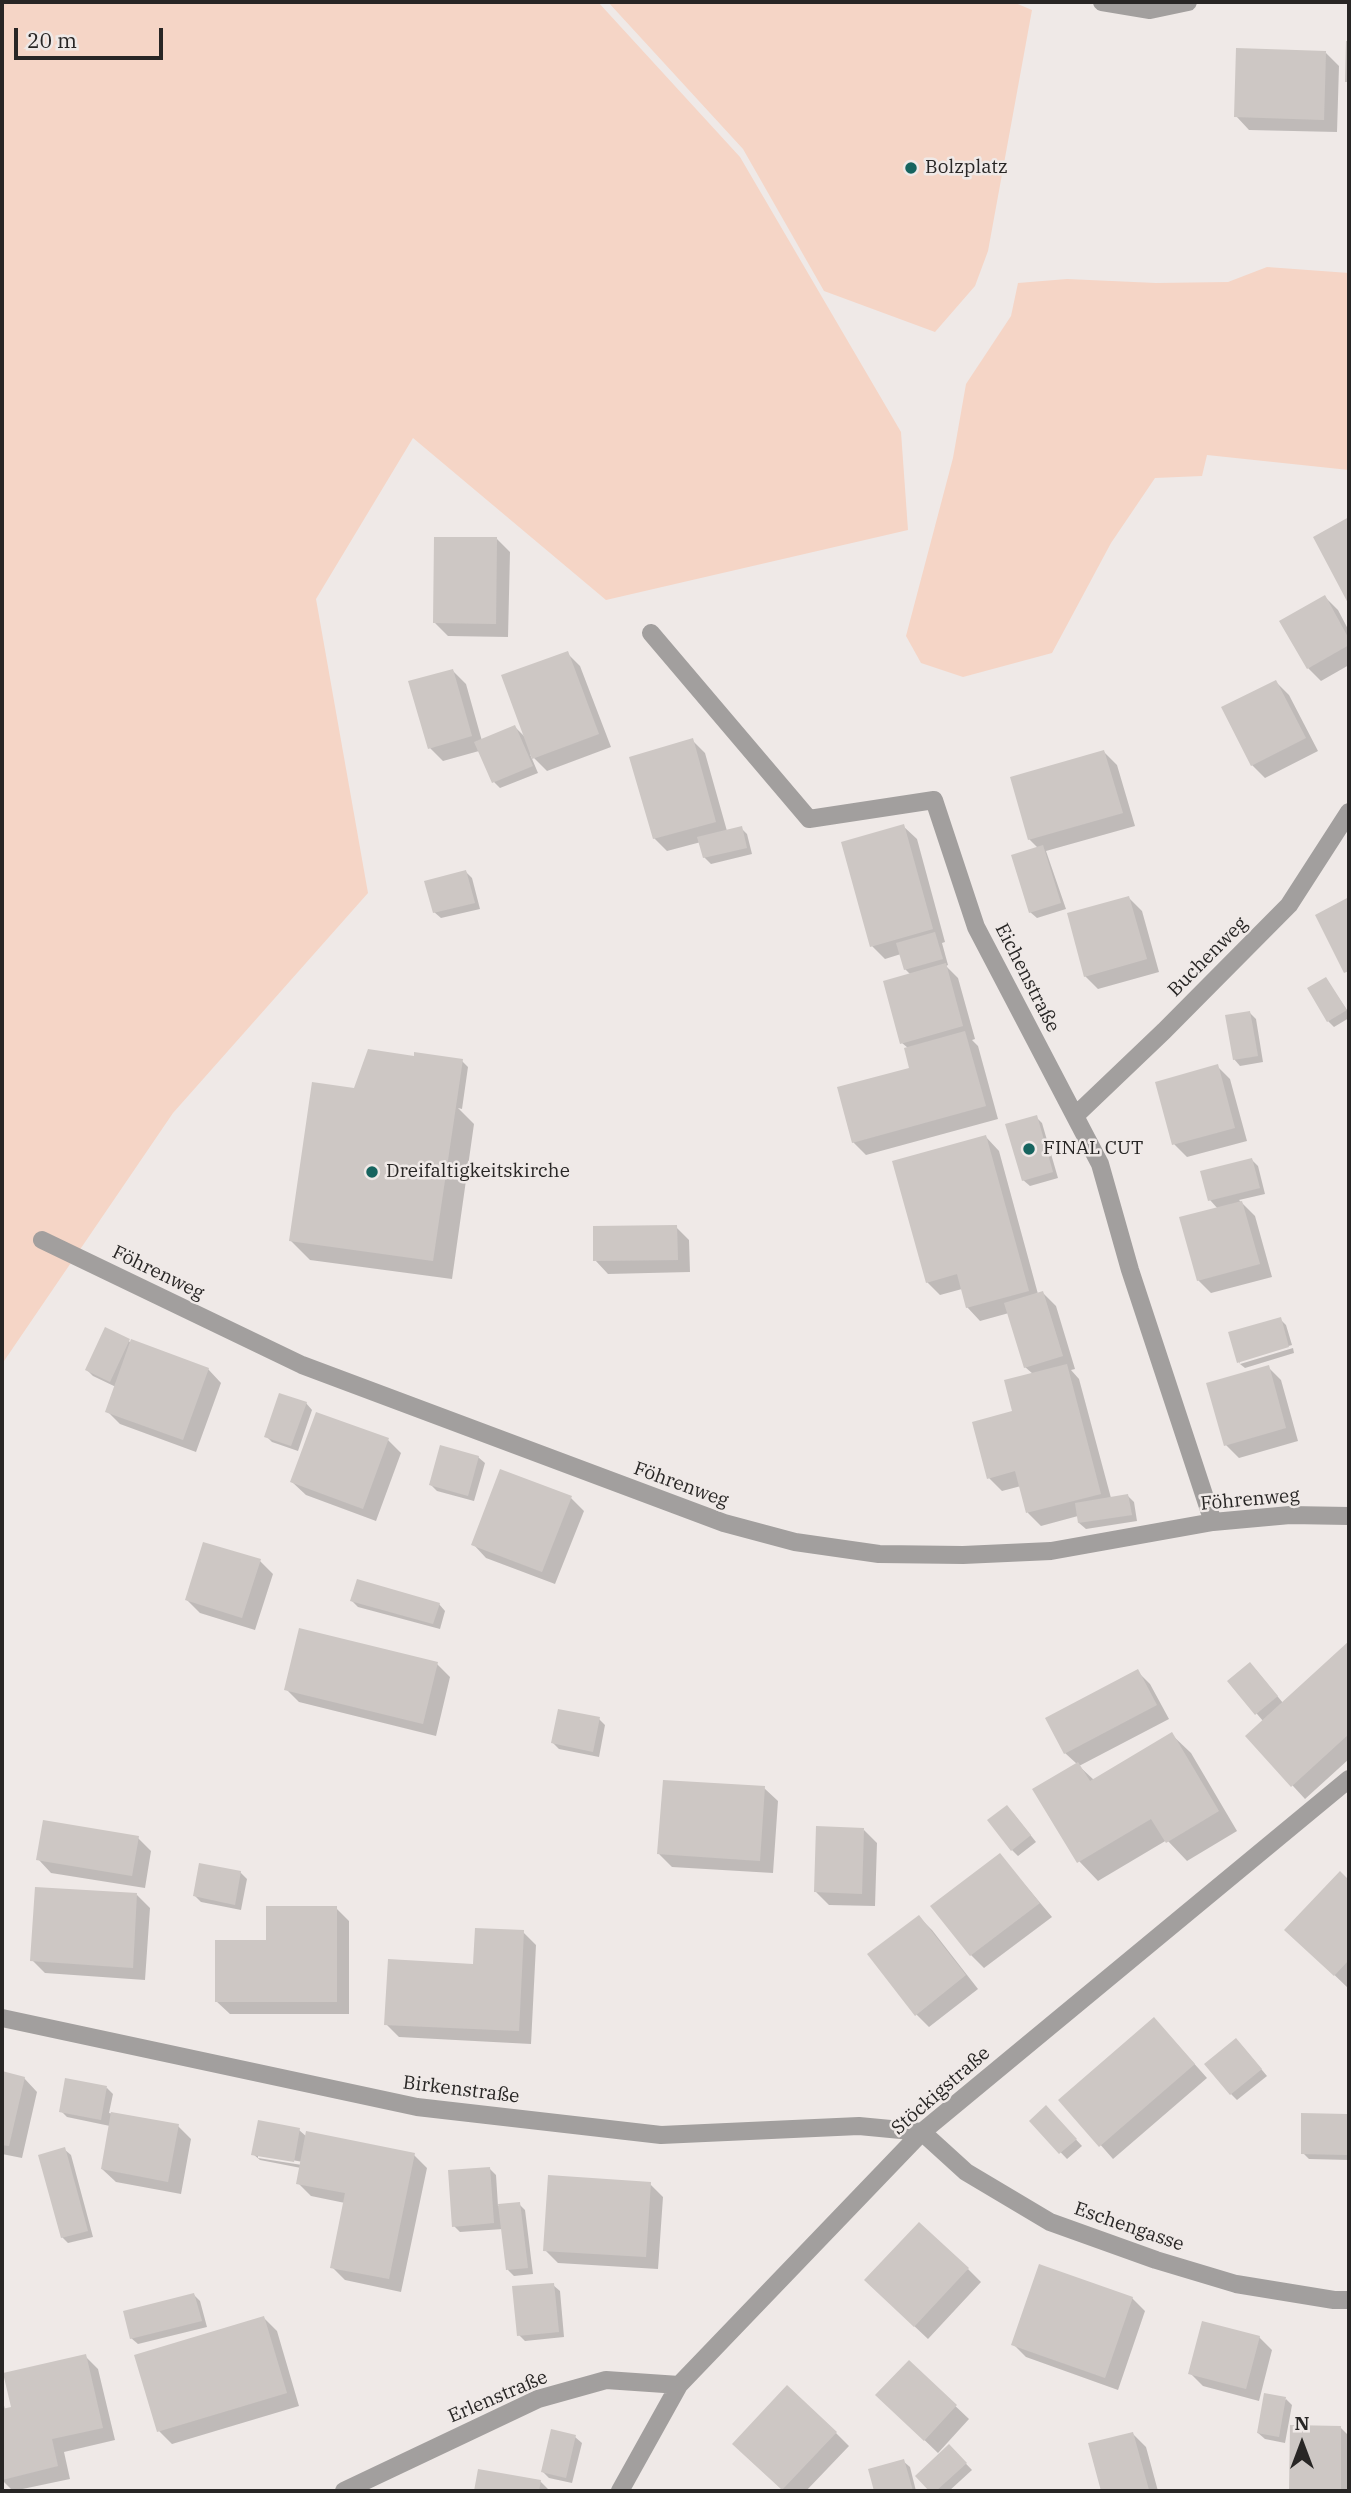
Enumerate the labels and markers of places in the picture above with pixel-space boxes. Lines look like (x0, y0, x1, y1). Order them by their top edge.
place label: Bolzplatz (925, 157, 1008, 179)
marker: Bolzplatz (903, 160, 919, 176)
place label: FINAL CUT (1043, 1138, 1143, 1160)
marker: FINAL CUT (1021, 1141, 1037, 1157)
place label: Dreifaltigkeitskirche (386, 1161, 570, 1183)
marker: Dreifaltigkeitskirche (364, 1164, 380, 1180)

